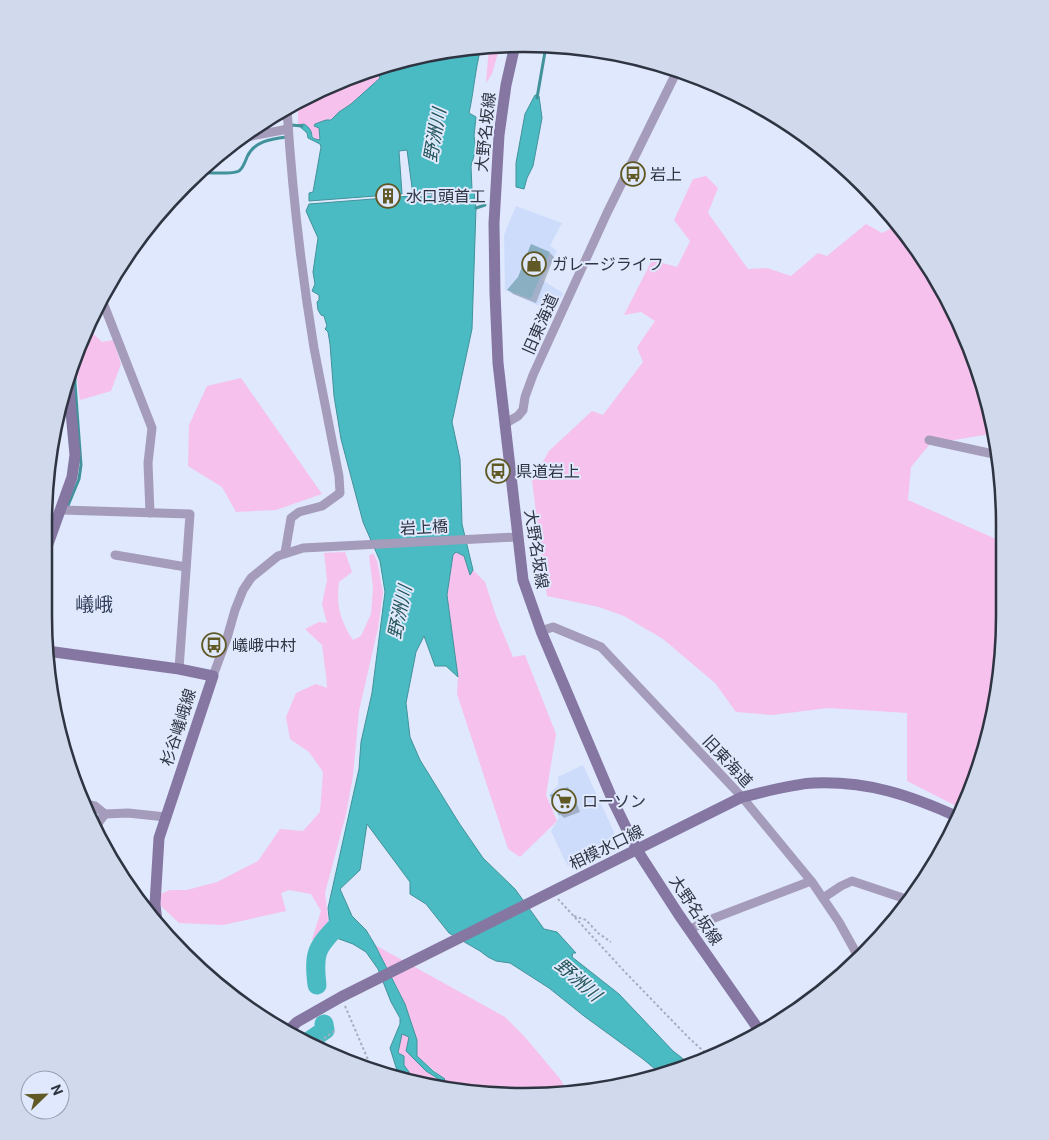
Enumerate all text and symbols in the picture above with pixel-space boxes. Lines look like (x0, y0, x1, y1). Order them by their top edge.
street label: 大野名坂線 (472, 91, 499, 173)
water label: 野洲川 (419, 105, 450, 163)
bus stop icon: 岩上 (620, 161, 646, 187)
place label: 岩上 (650, 165, 682, 184)
building icon: 水口頭首工 (375, 183, 401, 209)
place label: 水口頭首工 (406, 187, 486, 206)
shop icon: ガレージライフ (521, 251, 547, 277)
place label: ガレージライフ (552, 255, 664, 274)
street label: 旧東海道 (519, 291, 562, 357)
bus stop icon: 県道岩上 (485, 458, 511, 484)
place label: 県道岩上 (516, 462, 580, 481)
street label: 大野名坂線 (521, 508, 552, 590)
street label: 岩上橋 (400, 517, 448, 538)
water label: 野洲川 (384, 581, 416, 640)
district label: 嶬峨 (75, 593, 113, 616)
bus stop icon: 嶬峨中村 (201, 632, 227, 658)
place label: 嶬峨中村 (232, 636, 296, 655)
street label: 杉谷嶬峨線 (157, 686, 200, 768)
street label: 旧東海道 (699, 731, 756, 791)
supermarket icon: ローソン (551, 788, 577, 814)
place label: ローソン (582, 792, 646, 811)
street label: 相模水口線 (566, 821, 646, 874)
street label: 大野名坂線 (665, 872, 726, 949)
water label: 野洲川 (551, 954, 607, 1007)
north arrow (20, 1070, 70, 1120)
text: N (48, 1082, 66, 1098)

